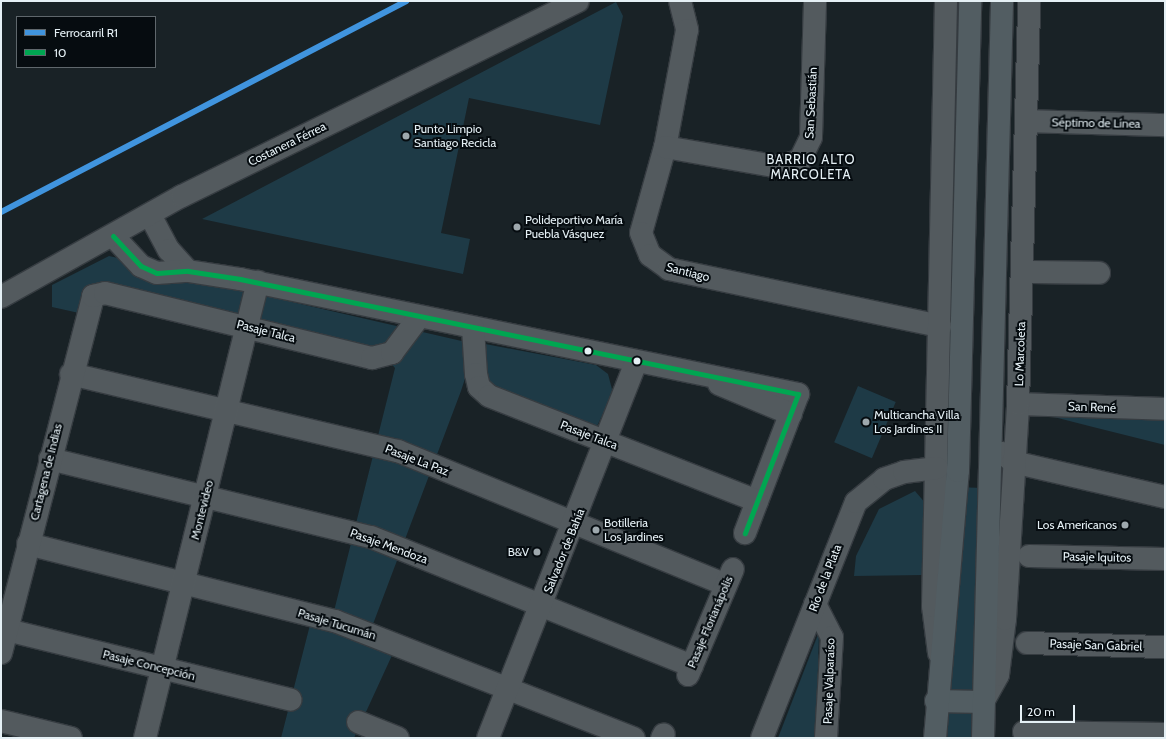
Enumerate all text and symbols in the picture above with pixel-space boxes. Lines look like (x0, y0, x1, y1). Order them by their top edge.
legend (16, 16, 156, 68)
text: Ferrocarril R1 (54, 25, 118, 40)
text: 10 (54, 45, 66, 60)
street label: San Sebastián (802, 67, 820, 139)
street label: Séptimo de Línea (1051, 115, 1141, 131)
street label: Costanera Férrea (246, 119, 328, 169)
place label: Punto Limpio Santiago Recicla (414, 122, 496, 150)
marker: Punto Limpio Santiago Recicla (401, 131, 411, 141)
district label: BARRIO ALTO MARCOLETA (767, 152, 855, 183)
place label: Polideportivo María Puebla Vásquez (525, 213, 623, 241)
marker: Polideportivo María Puebla Vásquez (512, 222, 522, 232)
street label: Santiago (665, 260, 711, 284)
street label: Pasaje Talca (235, 317, 297, 345)
street label: Lo Marcoleta (1012, 321, 1028, 387)
unlabelled marker (583, 346, 593, 356)
unlabelled marker (632, 356, 642, 366)
street label: San René (1068, 399, 1116, 415)
place label: Multicancha Villa Los Jardines II (874, 408, 959, 436)
marker: Multicancha Villa Los Jardines II (861, 417, 871, 427)
street label: Pasaje Talca (558, 418, 620, 452)
street label: Cartagena de Indias (27, 422, 65, 522)
street label: Pasaje La Paz (383, 441, 451, 479)
street label: Montevideo (188, 479, 216, 541)
street label: Salvador de Bahía (540, 507, 588, 595)
place label: Botilleria Los Jardines (604, 516, 664, 544)
place label: Los Americanos (1037, 518, 1117, 532)
marker: Los Americanos (1120, 520, 1130, 530)
street label: Pasaje Mendoza (348, 525, 430, 567)
marker: Botilleria Los Jardines (591, 525, 601, 535)
street label: Río de la Plata (806, 542, 844, 614)
place label: B&V (508, 545, 529, 559)
marker: B&V (532, 547, 542, 557)
street label: Pasaje Iquitos (1063, 549, 1131, 565)
street label: Pasaje Florianápolis (684, 574, 736, 670)
street label: Pasaje Tucumán (296, 605, 378, 643)
street label: Pasaje San Gabriel (1050, 636, 1142, 654)
street label: Pasaje Valparaíso (820, 638, 838, 724)
street label: Pasaje Concepción (101, 647, 197, 683)
scale bar (1022, 697, 1077, 723)
text: 20 m (1027, 704, 1055, 719)

